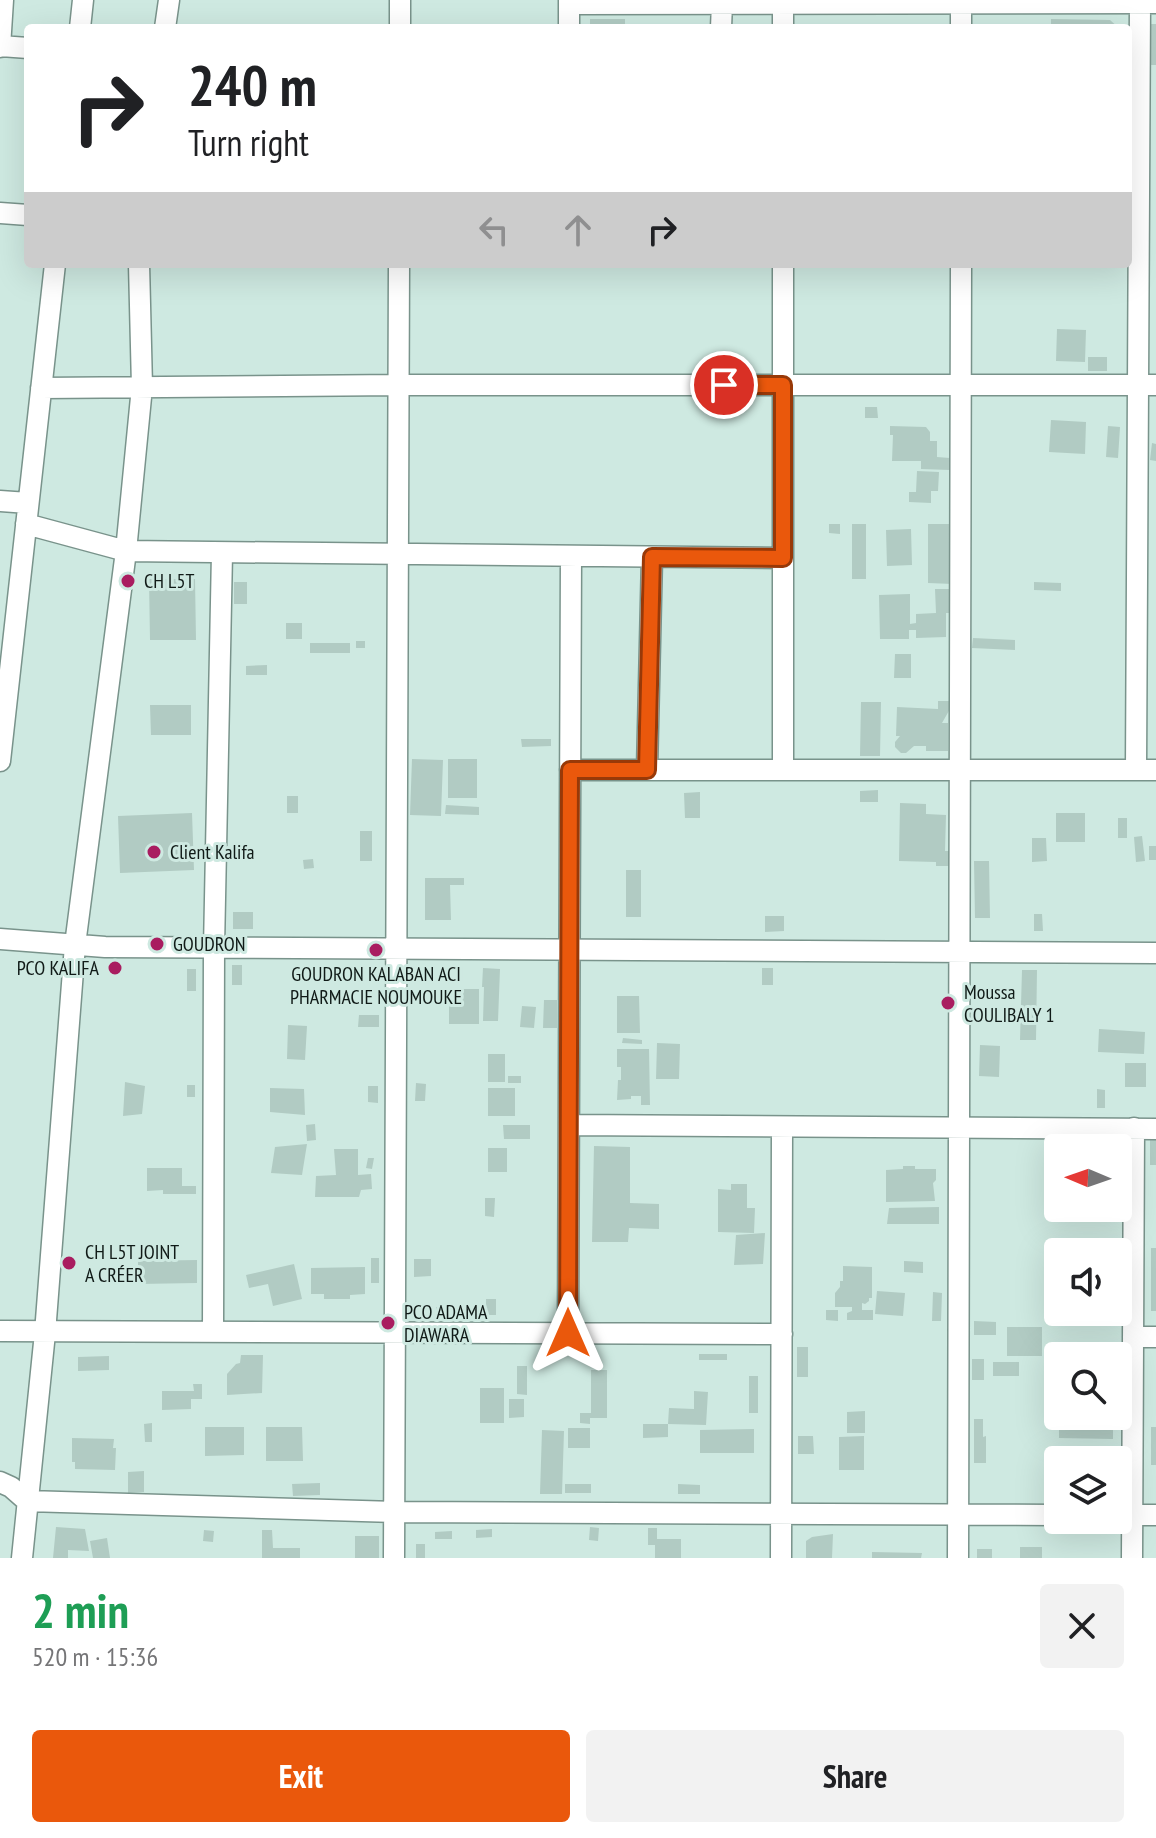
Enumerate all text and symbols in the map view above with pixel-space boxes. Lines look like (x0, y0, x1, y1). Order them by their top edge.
text: 240 m (188, 49, 317, 121)
icon: right (56, 56, 160, 160)
text: Turn right (188, 119, 309, 166)
icon: left (472, 208, 516, 252)
icon: ahead (556, 208, 600, 252)
icon: right (640, 208, 684, 252)
pin (690, 351, 758, 419)
icon: arrive (702, 363, 746, 407)
place label: CH L5T (144, 568, 194, 594)
marker: CH L5T (119, 572, 137, 590)
place label: Client Kalifa (170, 839, 255, 865)
marker: Client Kalifa (145, 843, 163, 861)
place label: GOUDRON (173, 931, 246, 957)
marker: GOUDRON (148, 935, 166, 953)
marker: GOUDRON KALABAN ACI PHARMACIE NOUMOUKE (367, 941, 385, 959)
place label: PCO KALIFA (17, 955, 100, 981)
marker: PCO KALIFA (106, 959, 124, 977)
place label: GOUDRON KALABAN ACI PHARMACIE NOUMOUKE (290, 961, 462, 1010)
place label: Moussa COULIBALY 1 (964, 979, 1054, 1028)
marker: Moussa COULIBALY 1 (939, 994, 957, 1012)
north arrow (1044, 1134, 1132, 1222)
map controls (1044, 1134, 1132, 1534)
button: sound (1044, 1238, 1132, 1326)
place label: CH L5T JOINT A CRÉER (85, 1239, 179, 1288)
marker: CH L5T JOINT A CRÉER (60, 1254, 78, 1272)
position arrow (526, 1291, 610, 1375)
place label: PCO ADAMA DIAWARA (404, 1299, 488, 1348)
marker: PCO ADAMA DIAWARA (379, 1314, 397, 1332)
button: search (1044, 1342, 1132, 1430)
button: layers (1044, 1446, 1132, 1534)
text: 2 min (32, 1579, 129, 1641)
button: close (1040, 1584, 1124, 1668)
text: 520 m · 15:36 (32, 1640, 158, 1673)
button: Exit (32, 1730, 570, 1822)
button: Share (586, 1730, 1124, 1822)

